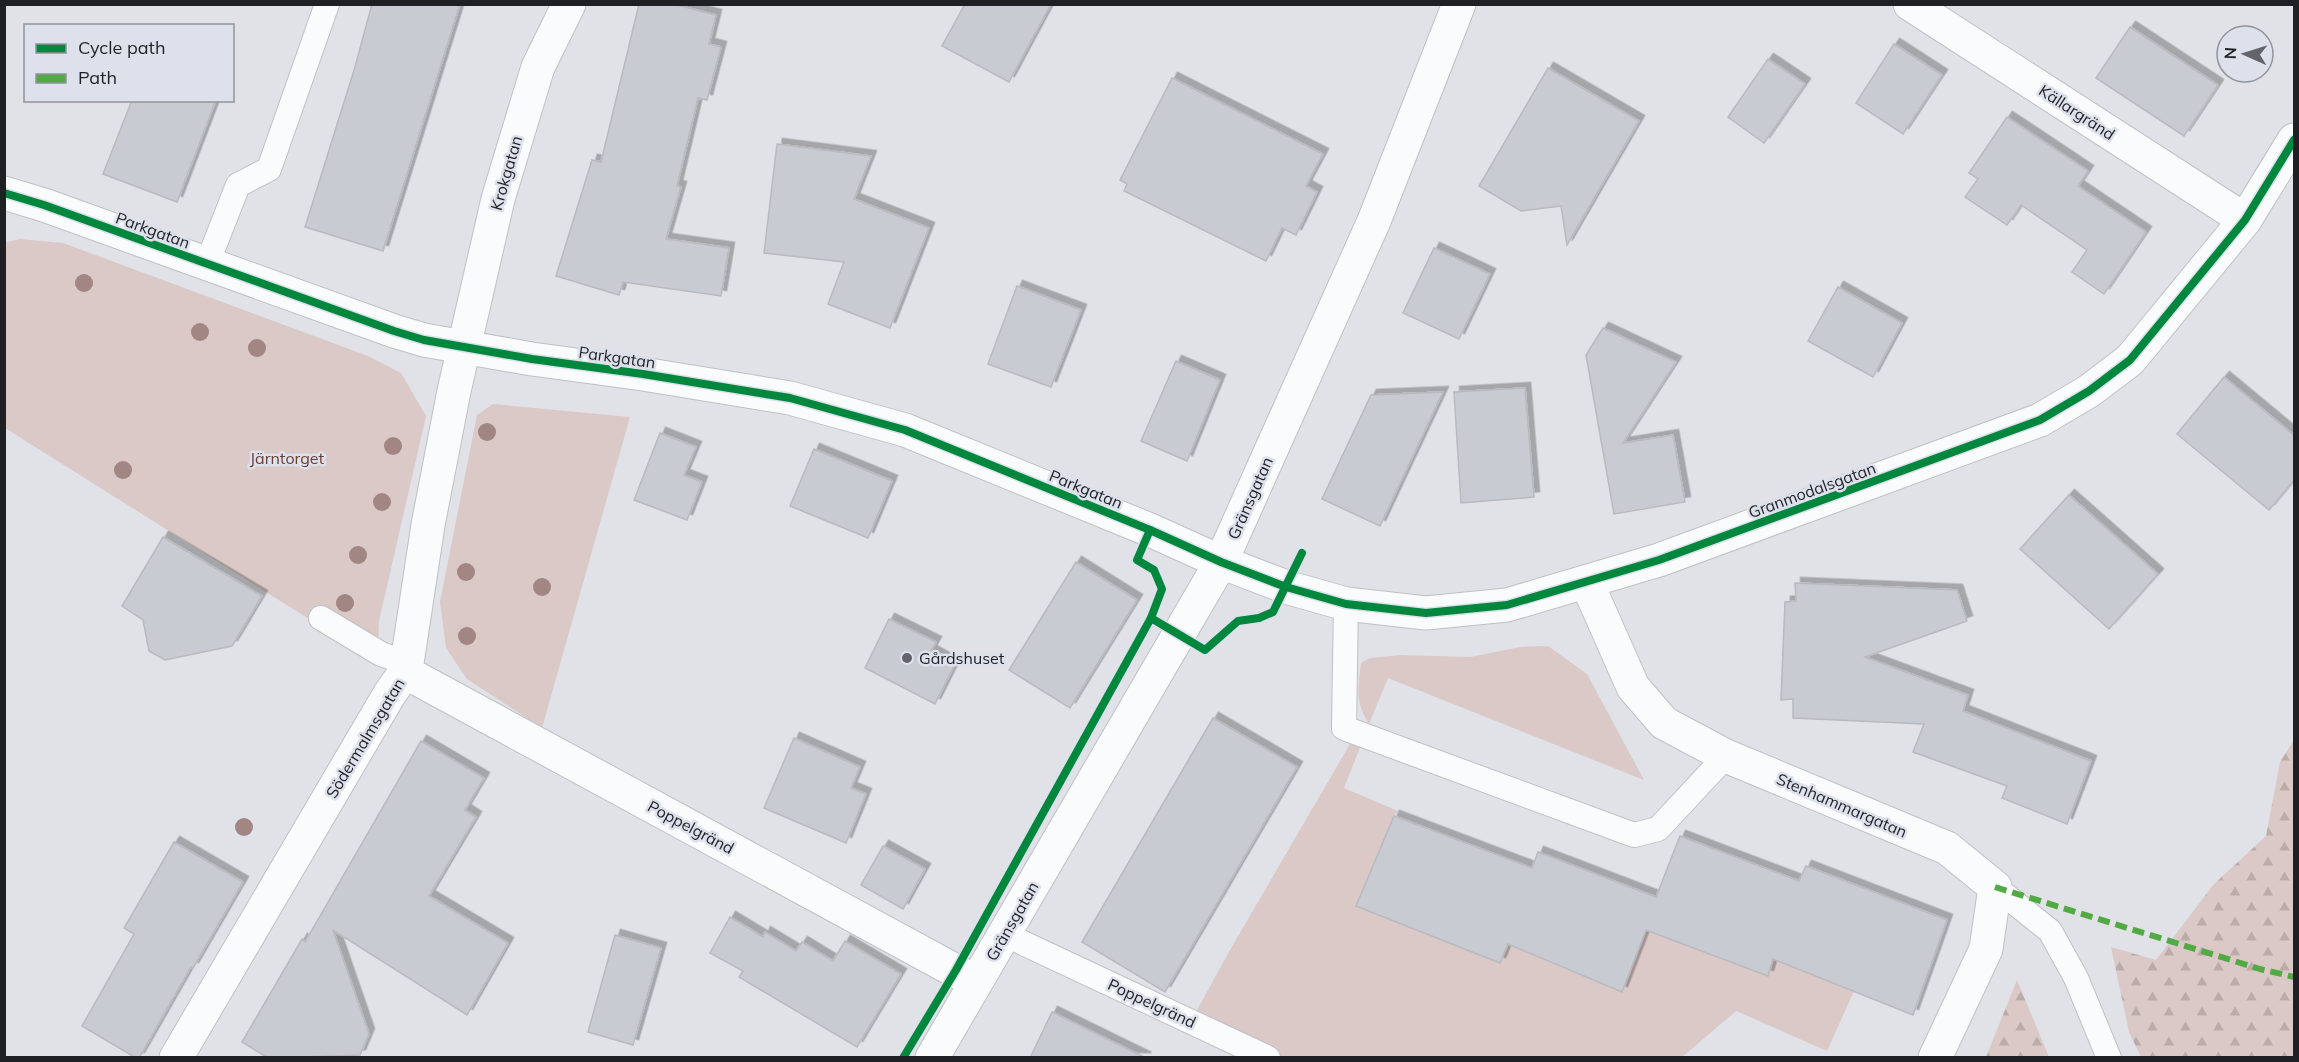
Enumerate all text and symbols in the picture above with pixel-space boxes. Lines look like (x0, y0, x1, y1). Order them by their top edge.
legend (24, 24, 234, 102)
north arrow (2215, 24, 2275, 84)
text: Cycle path (78, 36, 165, 59)
text: N (2220, 47, 2240, 60)
text: Path (78, 66, 117, 89)
street label: Källargränd (2035, 80, 2119, 144)
street label: Krokgatan (486, 133, 526, 213)
street label: Parkgatan (113, 207, 193, 253)
street label: Parkgatan (577, 342, 657, 372)
park label: Järntorget (250, 448, 325, 468)
street label: Gränsgatan (1223, 454, 1277, 542)
street label: Granmodalsgatan (1745, 458, 1879, 522)
street label: Parkgatan (1046, 465, 1126, 513)
place label: Gårdshuset (919, 648, 1005, 668)
marker: Gårdshuset (900, 651, 914, 665)
street label: Södermalmsgatan (321, 674, 409, 802)
street label: Stenhammargatan (1774, 768, 1910, 842)
street label: Poppelgränd (644, 796, 738, 858)
street label: Gränsgatan (981, 878, 1043, 964)
street label: Poppelgränd (1105, 974, 1199, 1032)

